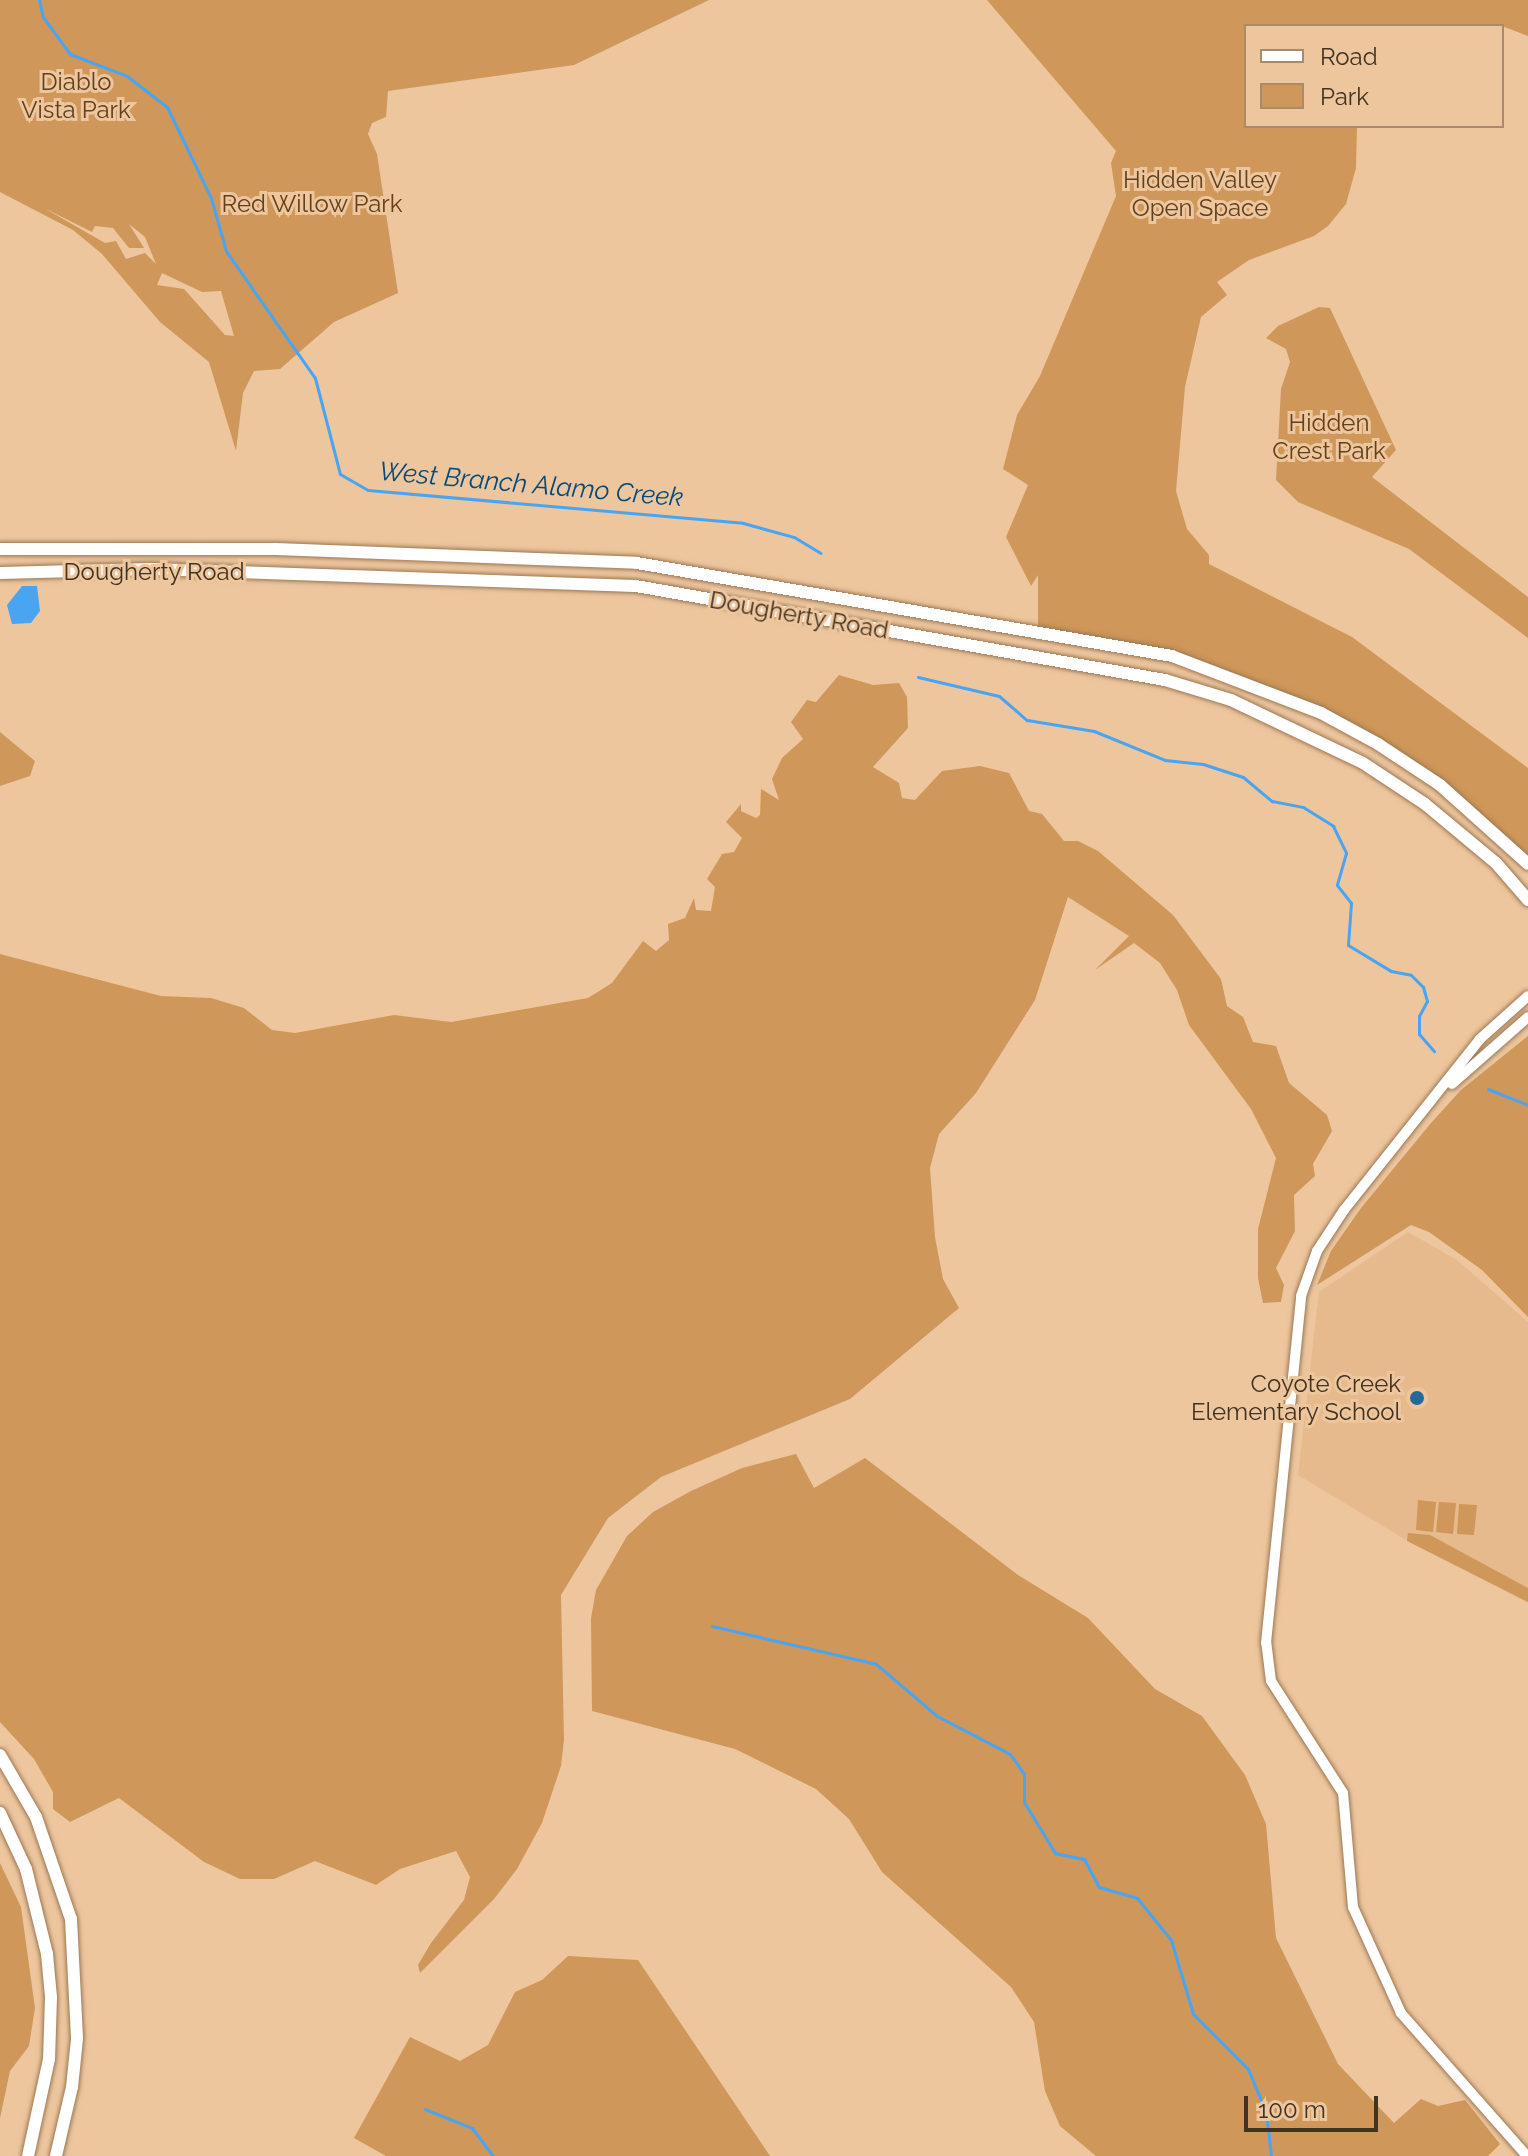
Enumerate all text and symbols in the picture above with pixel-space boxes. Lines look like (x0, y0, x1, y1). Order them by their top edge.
legend (1244, 24, 1504, 128)
text: Road (1320, 42, 1378, 71)
park label: Diablo Vista Park (21, 68, 131, 124)
text: Park (1320, 82, 1369, 111)
park label: Hidden Valley Open Space (1123, 166, 1277, 222)
park label: Red Willow Park (221, 190, 403, 218)
park label: Hidden Crest Park (1272, 409, 1386, 465)
water label: West Branch Alamo Creek (377, 456, 685, 514)
street label: Dougherty Road (63, 558, 245, 586)
street label: Dougherty Road (707, 585, 891, 645)
place label: Coyote Creek Elementary School (1190, 1370, 1401, 1426)
marker: Coyote Creek Elementary School (1408, 1389, 1426, 1407)
scale bar (1248, 2080, 1382, 2130)
text: 100 m (1258, 2095, 1326, 2124)

